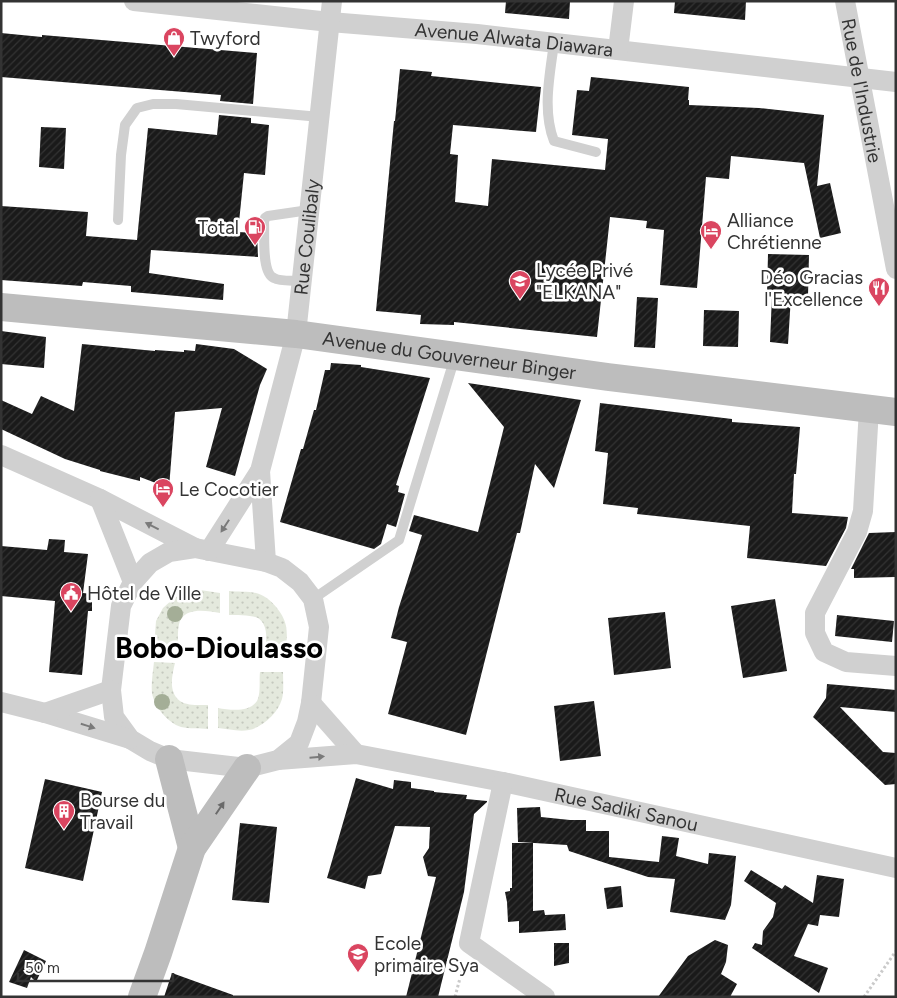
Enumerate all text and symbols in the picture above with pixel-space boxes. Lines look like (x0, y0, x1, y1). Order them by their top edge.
street label: Rue de l'Industrie (837, 16, 887, 165)
street label: Avenue Alwata Diawara (414, 17, 615, 61)
shop icon: Twyford (162, 26, 186, 57)
place label: Twyford (190, 27, 261, 50)
street label: Rue Coulibaly (289, 178, 324, 296)
place label: Alliance Chrétienne (727, 209, 822, 254)
fuel station icon: Total (243, 215, 267, 246)
place label: Total (198, 216, 239, 239)
hotel icon: Alliance Chrétienne (699, 219, 723, 250)
place label: Lycée Privé "ELKANA" (536, 259, 633, 304)
place label: Déo Gracias l'Excellence (760, 266, 863, 311)
school or university icon: Lycée Privé "ELKANA" (508, 269, 532, 300)
restaurant icon: Déo Gracias l'Excellence (867, 276, 891, 307)
street label: Avenue du Gouverneur Binger (321, 326, 578, 384)
hotel icon: Le Cocotier (151, 477, 175, 508)
place label: Le Cocotier (179, 478, 279, 501)
one-way arrow (220, 519, 230, 532)
one-way arrow (145, 522, 159, 530)
public building icon: Hôtel de Ville (59, 581, 83, 612)
place label: Hôtel de Ville (87, 582, 201, 605)
district label: Bobo-Dioulasso (115, 630, 323, 665)
one-way arrow (80, 723, 95, 730)
one-way arrow (309, 753, 325, 761)
street label: Rue Sadiki Sanou (552, 782, 700, 836)
place label: Bourse du Travail (80, 789, 165, 834)
building icon: Bourse du Travail (52, 799, 76, 830)
one-way arrow (215, 801, 225, 815)
place label: Ecole primaire Sya (374, 932, 479, 977)
school or university icon: Ecole primaire Sya (346, 942, 370, 973)
scale bar (18, 950, 172, 982)
text: 50 m (25, 959, 60, 977)

